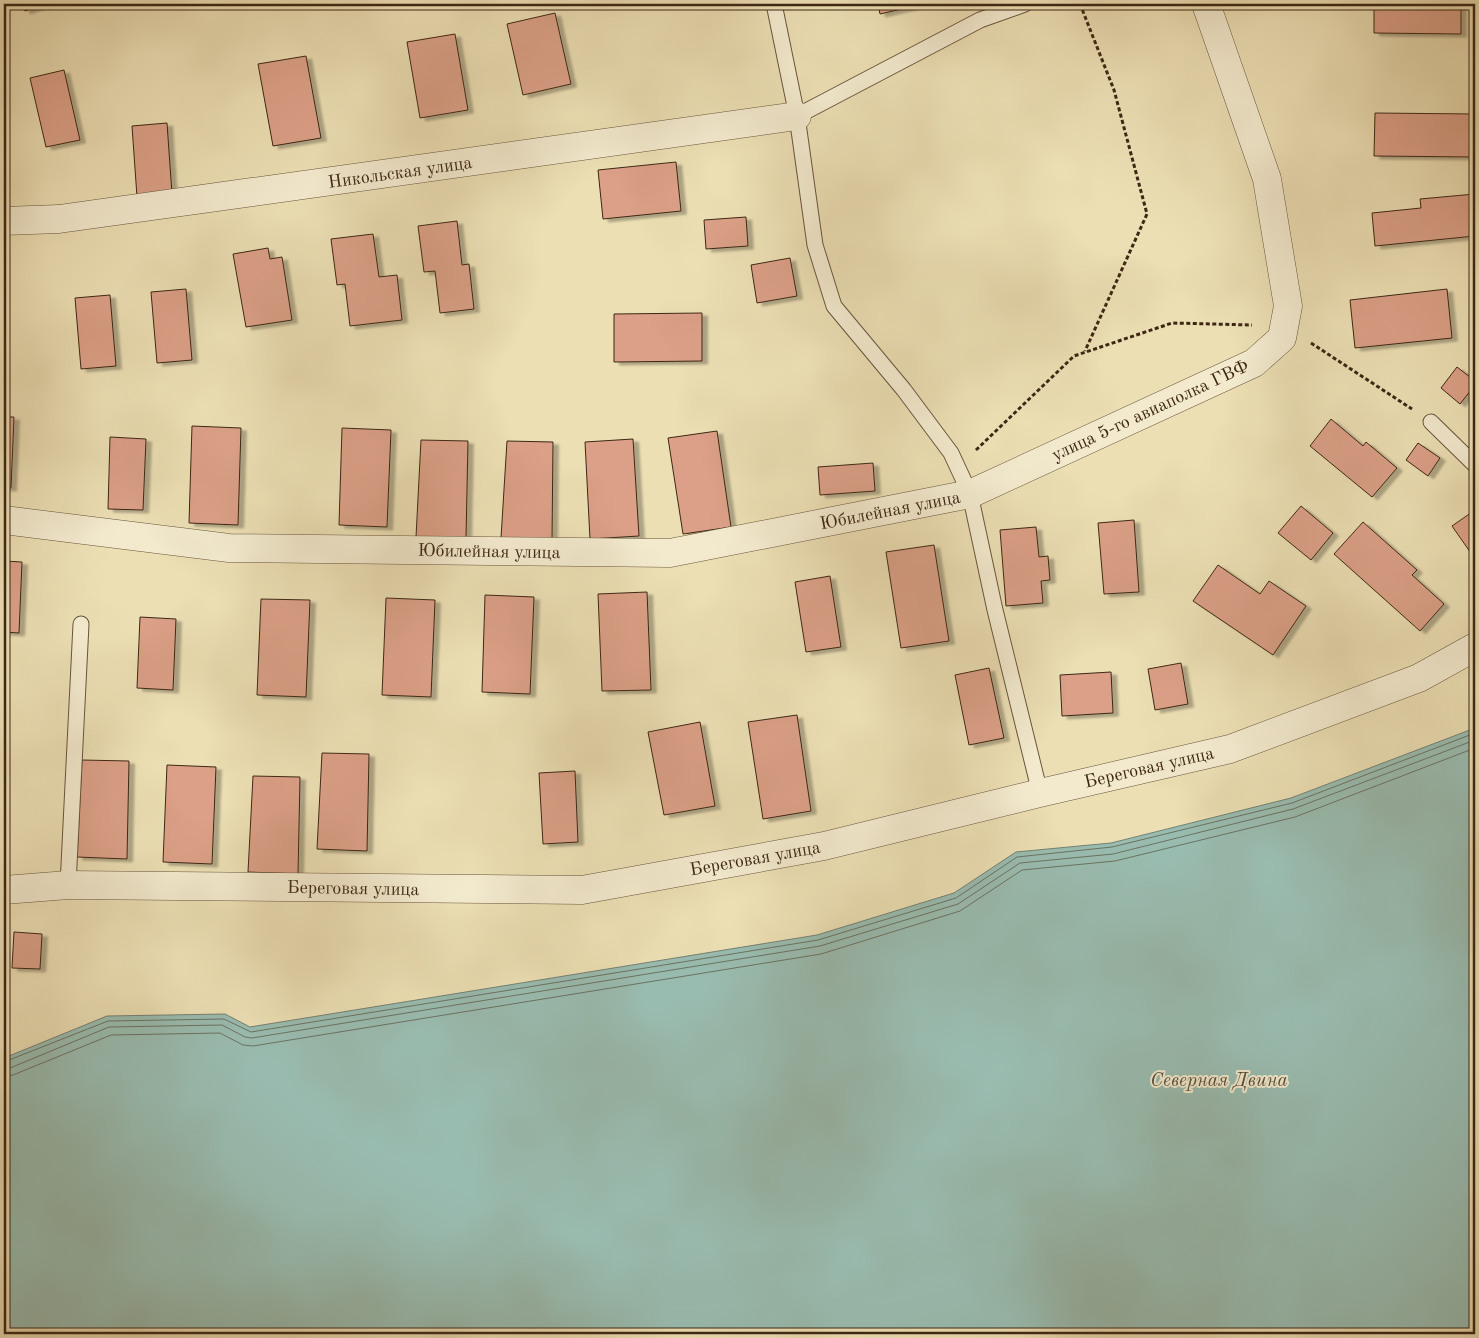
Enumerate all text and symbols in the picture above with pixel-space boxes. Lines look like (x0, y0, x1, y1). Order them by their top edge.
street label: Никольская улица (327, 154, 474, 192)
street label: улица 5-го авиаполка ГВФ (1049, 357, 1252, 465)
street label: Юбилейная улица (818, 488, 962, 533)
street label: Юбилейная улица (417, 542, 561, 562)
street label: Береговая улица (1083, 744, 1216, 792)
street label: Береговая улица (688, 839, 822, 879)
street label: Береговая улица (287, 879, 419, 899)
water label: Северная Двина (1150, 1072, 1288, 1091)

